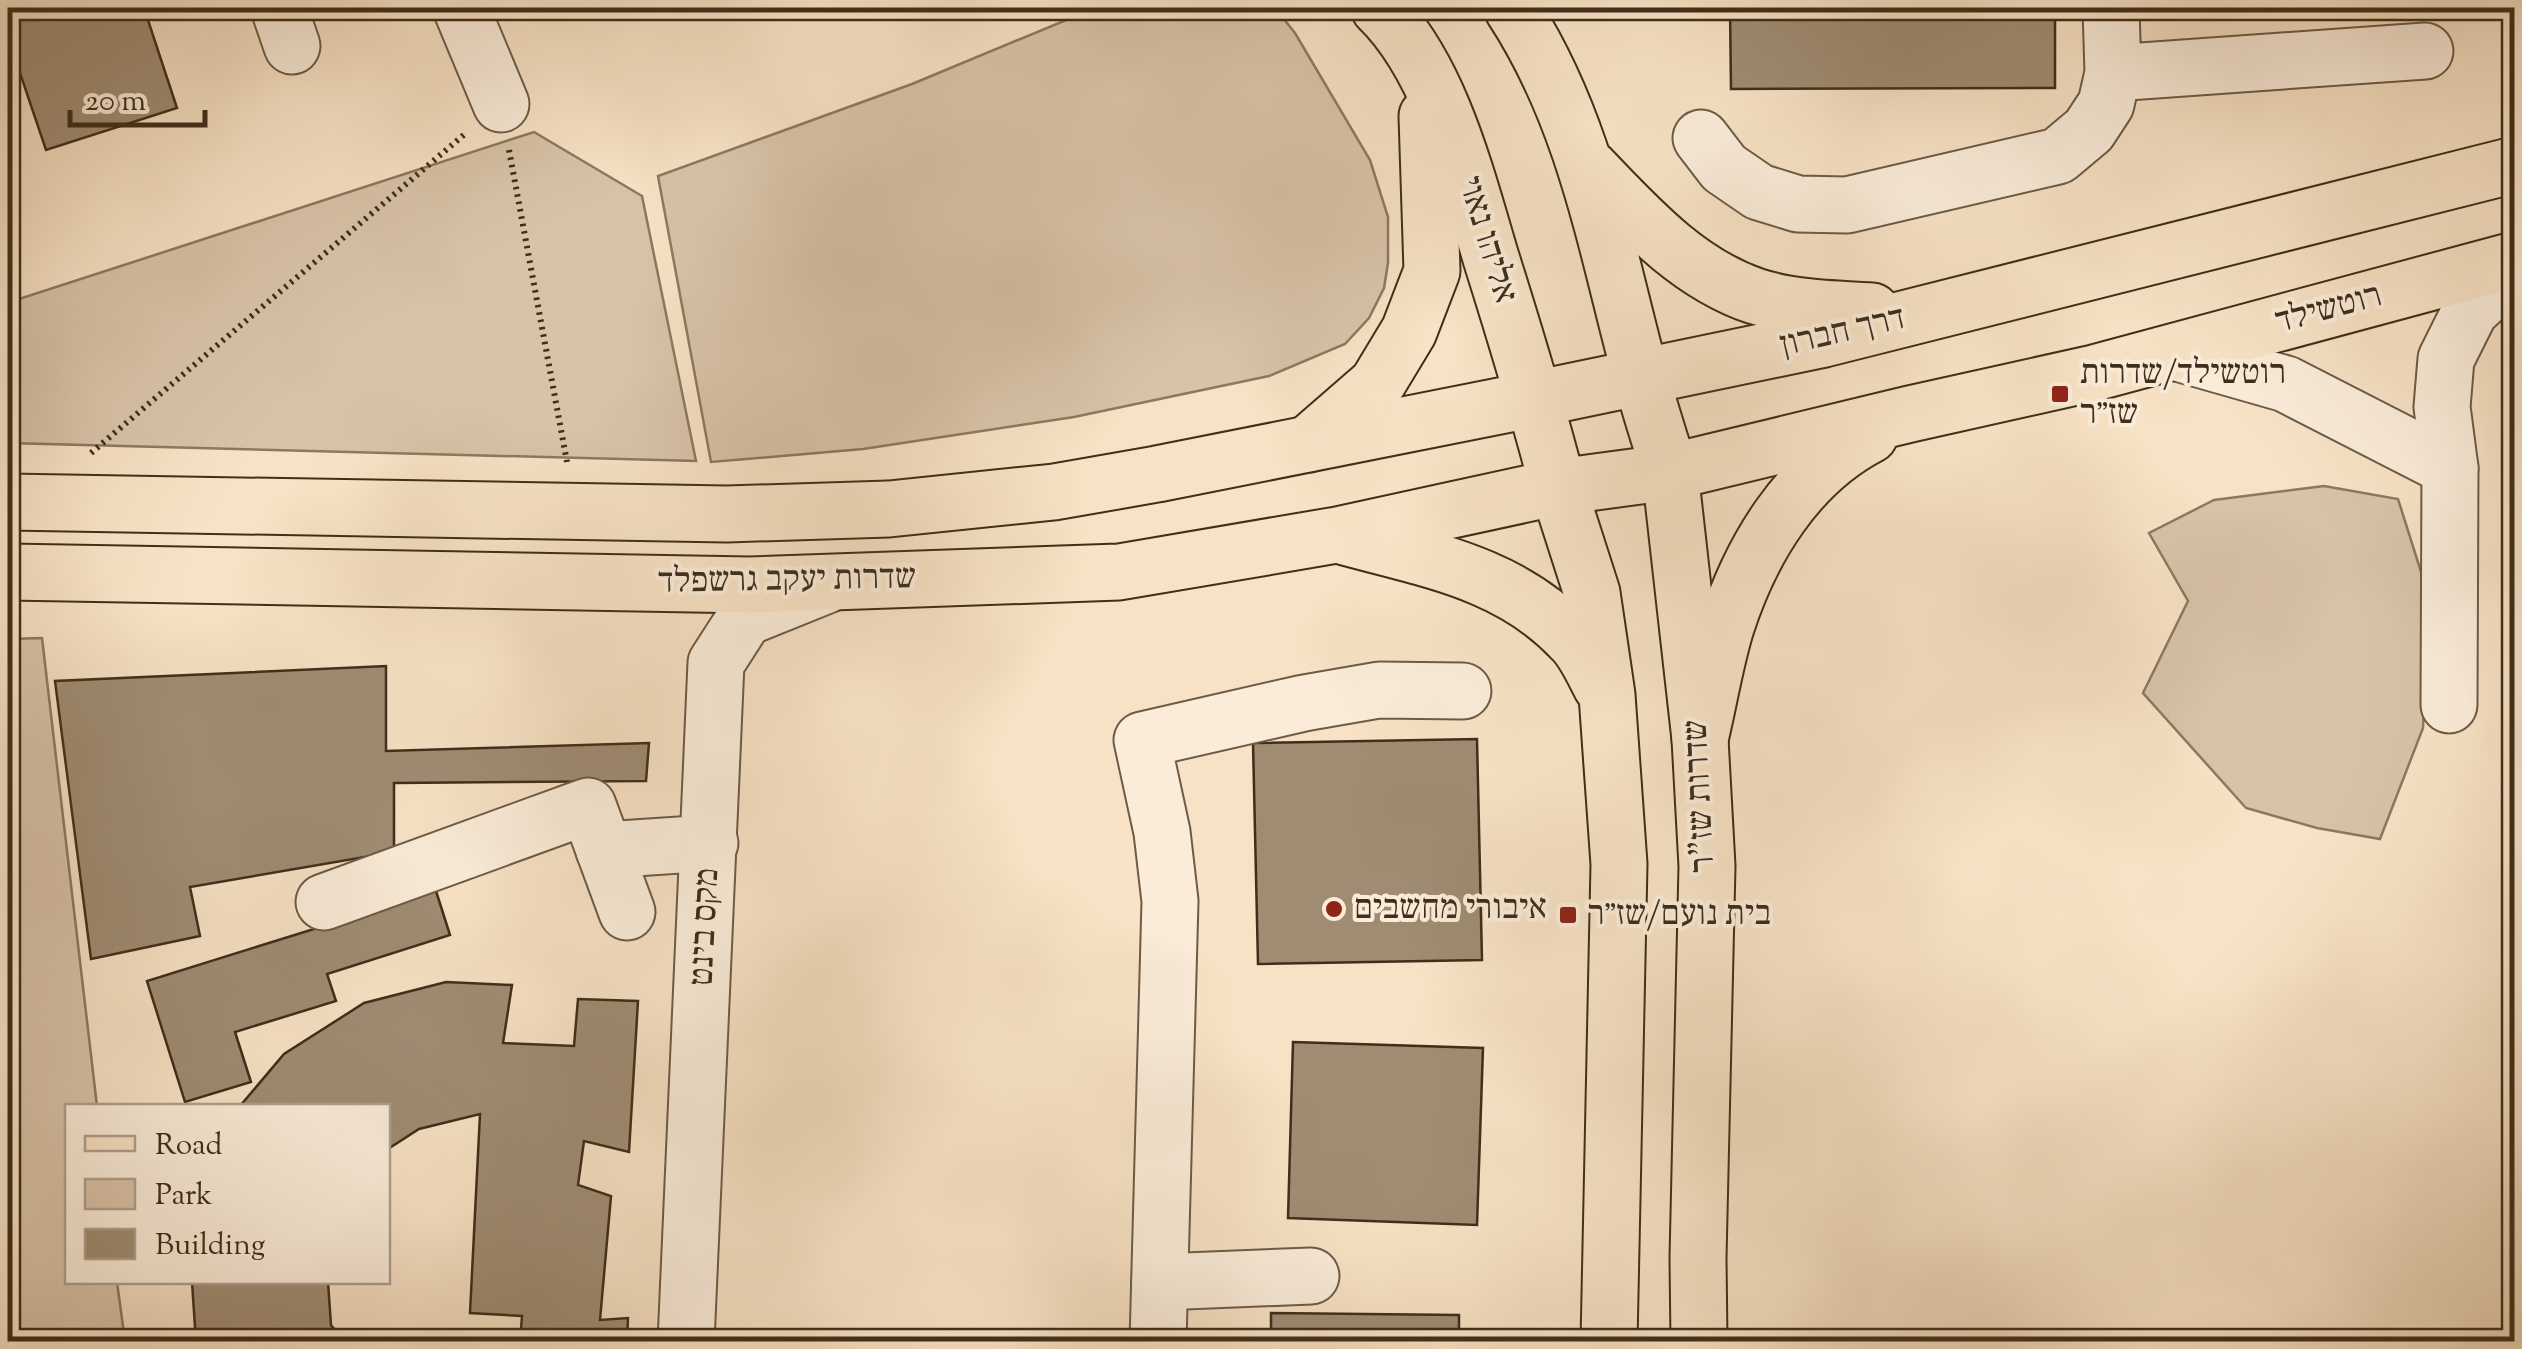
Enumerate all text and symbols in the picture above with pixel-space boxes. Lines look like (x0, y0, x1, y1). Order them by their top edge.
scale bar (70, 65, 205, 127)
text: 20 m (85, 81, 146, 124)
street label: אליהו נאוי (1443, 170, 1529, 310)
street label: רוטשילד (2270, 271, 2388, 349)
street label: דרך חברון (1775, 294, 1911, 372)
place label: רוטשילד/שדרות שז״ר (2080, 349, 2286, 440)
marker: רוטשילד/שדרות שז״ר (2049, 383, 2071, 405)
street label: שדרות יעקב גרשפלד (657, 553, 917, 609)
street label: שדרות שז"ר (1672, 718, 1730, 874)
street label: מקס בינט (677, 867, 735, 987)
place label: איבורי מחשבים (1354, 884, 1547, 935)
place label: בית נועם/שז״ר (1588, 890, 1771, 941)
marker: איבורי מחשבים (1323, 898, 1345, 920)
marker: בית נועם/שז״ר (1557, 904, 1579, 926)
legend (65, 1104, 390, 1284)
text: Road (155, 1125, 222, 1168)
text: Park (155, 1175, 212, 1218)
text: Building (155, 1225, 265, 1268)

